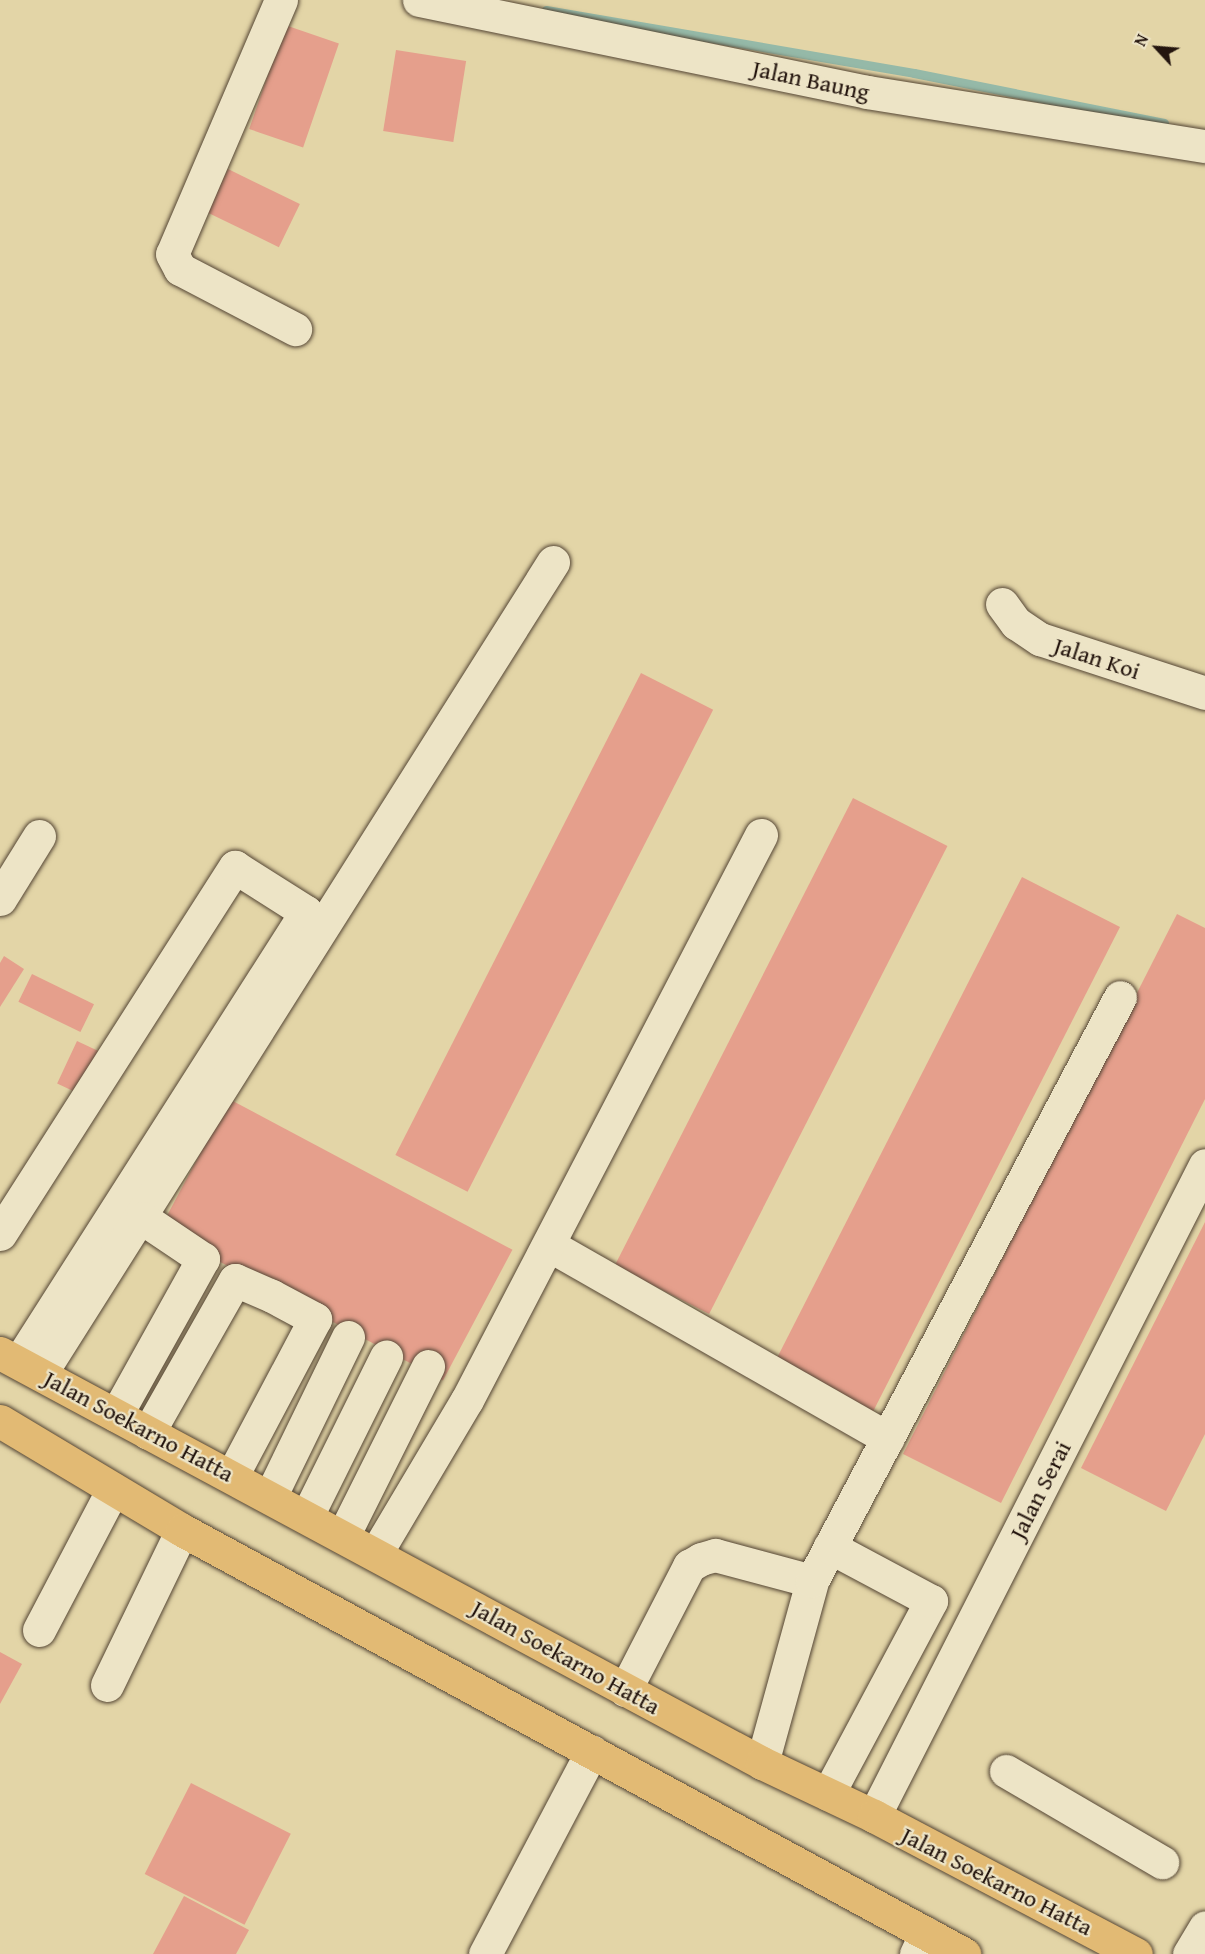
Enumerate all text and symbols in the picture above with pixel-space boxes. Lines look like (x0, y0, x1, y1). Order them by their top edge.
north arrow (1127, 18, 1187, 78)
text: N (1128, 30, 1154, 50)
street label: Jalan Baung (750, 54, 872, 106)
street label: Jalan Koi (1050, 631, 1144, 685)
street label: Jalan Soekarno Hatta (39, 1364, 239, 1488)
street label: Jalan Serai (1003, 1436, 1077, 1544)
street label: Jalan Soekarno Hatta (467, 1593, 665, 1721)
street label: Jalan Soekarno Hatta (896, 1820, 1098, 1942)

